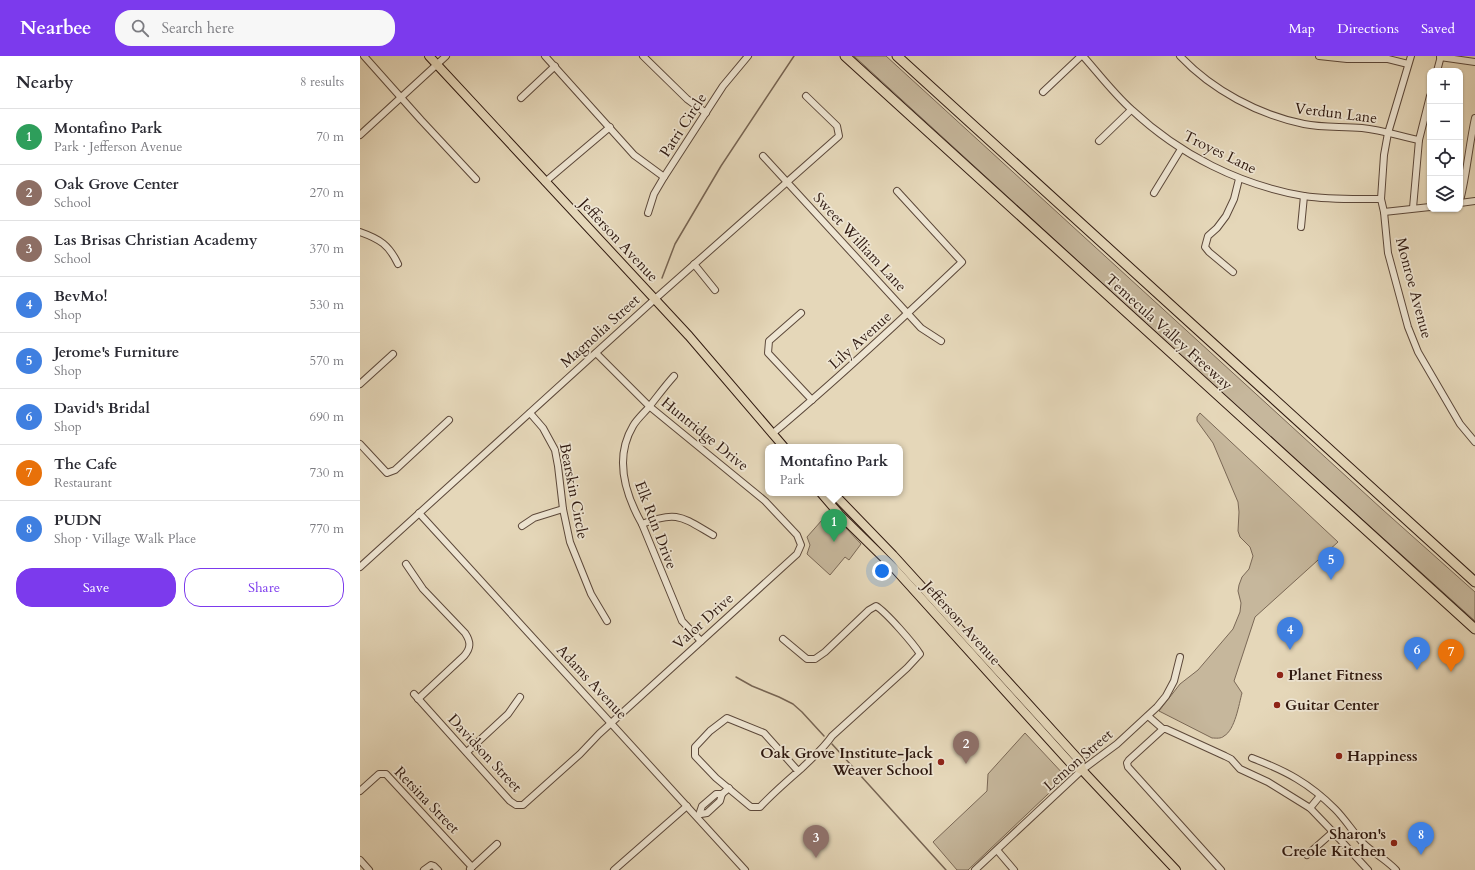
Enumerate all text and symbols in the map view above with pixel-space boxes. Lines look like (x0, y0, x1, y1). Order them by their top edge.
search box (115, 10, 395, 46)
text: Nearbee (20, 15, 91, 41)
icon: search (129, 17, 151, 39)
text: Search here (161, 18, 234, 38)
text: Map (1289, 19, 1315, 38)
text: Directions (1337, 19, 1399, 38)
text: Saved (1421, 19, 1455, 38)
map controls (1427, 68, 1463, 212)
button: + (1427, 68, 1463, 104)
text: Nearby (16, 71, 73, 94)
text: 8 results (300, 73, 344, 91)
street label: Patri Circle (655, 89, 711, 161)
street label: Verdun Lane (1294, 98, 1379, 128)
button: − (1427, 104, 1463, 140)
text: Montafino Park (54, 118, 162, 138)
street label: Troyes Lane (1180, 126, 1260, 178)
text: 1 (26, 128, 32, 146)
text: 70 m (316, 128, 344, 146)
text: Park · Jefferson Avenue (54, 138, 182, 156)
button: locate (1427, 140, 1463, 176)
text: Oak Grove Center (54, 174, 179, 194)
button: layers (1427, 176, 1463, 212)
text: 2 (26, 184, 32, 202)
text: 270 m (310, 184, 344, 202)
street label: Sweet William Lane (809, 188, 911, 296)
street label: Jefferson Avenue (574, 192, 663, 286)
text: School (54, 194, 91, 212)
text: Las Brisas Christian Academy (54, 230, 258, 250)
street label: Monroe Avenue (1391, 235, 1437, 341)
text: 3 (26, 240, 32, 258)
text: 370 m (310, 240, 344, 258)
text: School (54, 250, 91, 268)
street label: Temecula Valley Freeway (1101, 269, 1237, 395)
text: BevMo! (54, 286, 108, 306)
street label: Magnolia Street (556, 290, 644, 372)
text: 4 (26, 296, 32, 314)
text: 530 m (310, 296, 344, 314)
text: Shop (54, 306, 82, 324)
street label: Lily Avenue (824, 306, 896, 373)
text: Jerome's Furniture (54, 342, 179, 362)
text: 5 (26, 352, 32, 370)
text: 570 m (310, 352, 344, 370)
text: Shop (54, 362, 82, 380)
street label: Huntridge Drive (657, 392, 753, 476)
text: David's Bridal (54, 398, 150, 418)
text: 6 (26, 408, 32, 426)
text: 690 m (310, 408, 344, 426)
text: Shop (54, 418, 82, 436)
street label: Bearskin Circle (555, 441, 593, 541)
popup (765, 444, 903, 496)
text: Montafino Park (780, 451, 888, 471)
text: The Cafe (54, 454, 117, 474)
text: 7 (26, 464, 32, 482)
text: 730 m (310, 464, 344, 482)
text: Park (780, 471, 805, 489)
text: Restaurant (54, 474, 112, 492)
street label: Elk Run Drive (630, 478, 682, 572)
pin: 1 (821, 509, 847, 542)
text: PUDN (54, 510, 102, 530)
text: 8 (26, 520, 32, 538)
text: 770 m (310, 520, 344, 538)
text: Shop · Village Walk Place (54, 530, 196, 548)
pin: 5 (1318, 547, 1344, 580)
your location (872, 561, 892, 581)
button: Save (16, 568, 176, 607)
button: Share (184, 568, 344, 607)
street label: Jefferson Avenue (917, 575, 1006, 670)
street label: Valor Drive (668, 588, 738, 654)
pin: 4 (1277, 617, 1303, 650)
pin: 6 (1404, 637, 1430, 670)
pin: 7 (1438, 639, 1464, 672)
street label: Adams Avenue (552, 640, 632, 724)
place label: Planet Fitness (1288, 665, 1383, 685)
marker: Planet Fitness (1275, 670, 1285, 680)
place label: Guitar Center (1285, 695, 1380, 715)
marker: Guitar Center (1272, 700, 1282, 710)
street label: Davidson Street (444, 710, 527, 797)
street label: Lemon Street (1039, 724, 1117, 796)
pin: 2 (953, 731, 979, 764)
place label: Oak Grove Institute-Jack Weaver School (760, 743, 934, 780)
place label: Happiness (1347, 746, 1418, 766)
marker: Happiness (1334, 751, 1344, 761)
marker: Oak Grove Institute-Jack Weaver School (936, 757, 946, 767)
street label: Retsina Street (390, 762, 464, 838)
pin: 8 (1408, 822, 1434, 855)
place label: Sharon's Creole Kitchen (1282, 824, 1386, 861)
pin: 3 (803, 825, 829, 858)
marker: Sharon's Creole Kitchen (1389, 838, 1399, 848)

